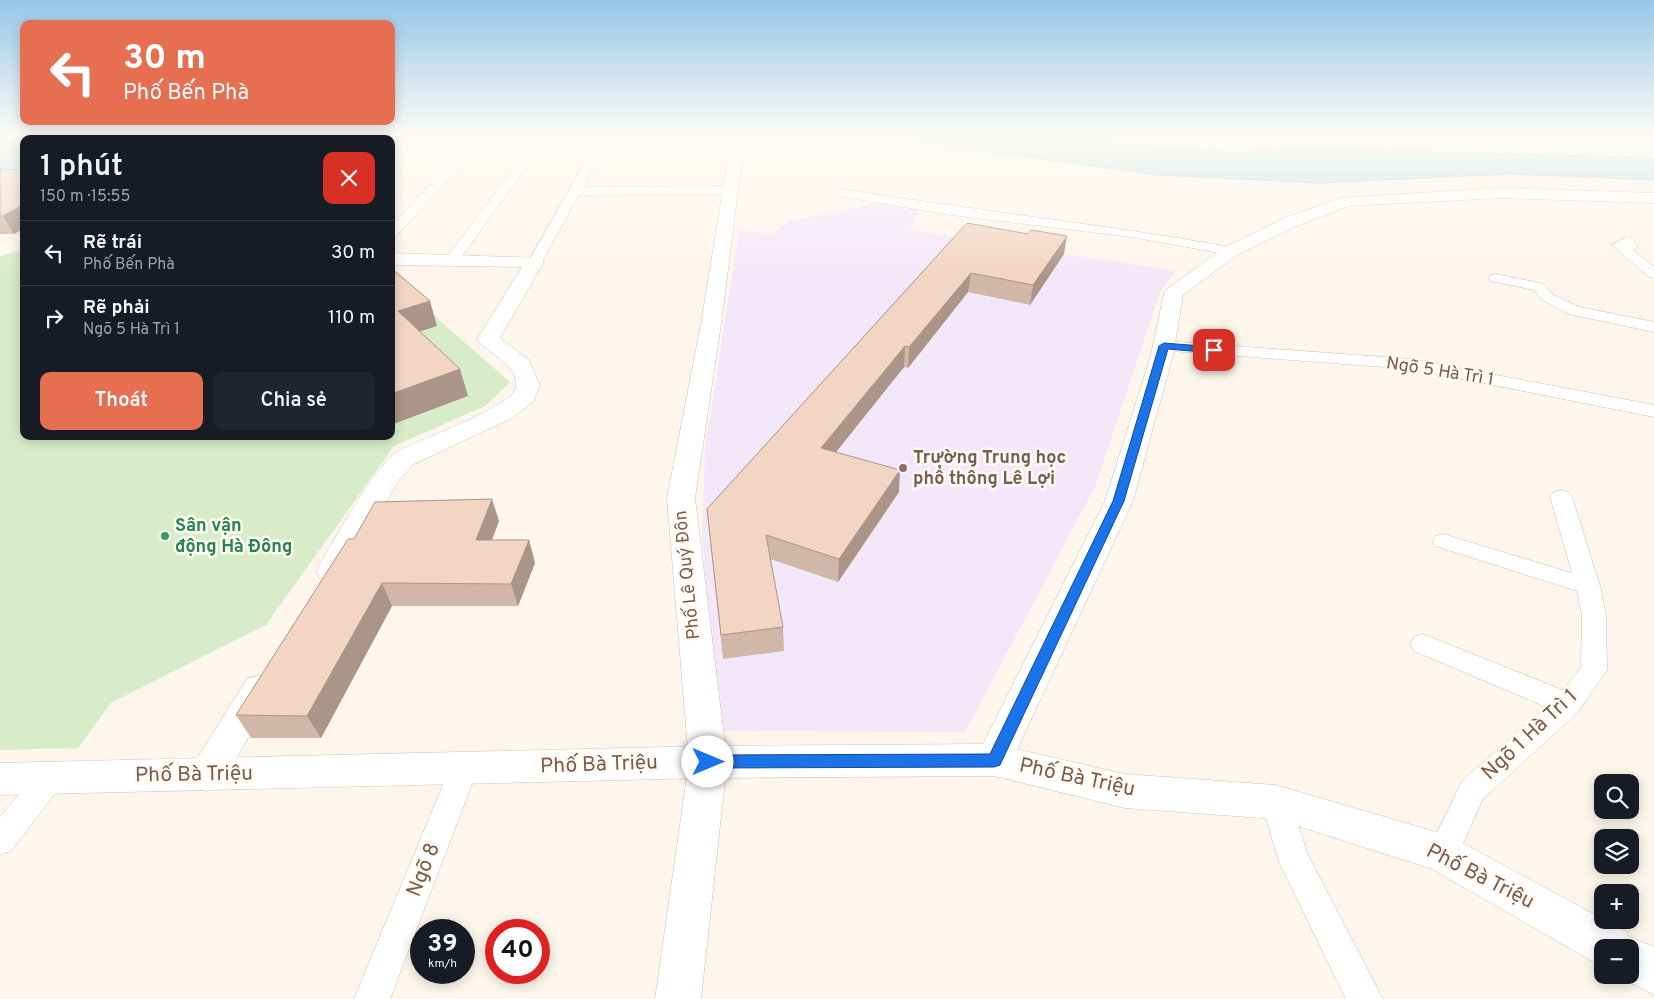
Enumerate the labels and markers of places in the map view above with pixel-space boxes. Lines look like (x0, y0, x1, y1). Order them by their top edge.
pin (1193, 329, 1235, 371)
place label: Trường Trung học phổ thông Lê Lợi (913, 447, 1066, 491)
marker: Trường Trung học phổ thông Lê Lợi (897, 462, 909, 474)
place label: Sân vận động Hà Đông (175, 515, 292, 559)
marker: Sân vận động Hà Đông (159, 530, 171, 542)

